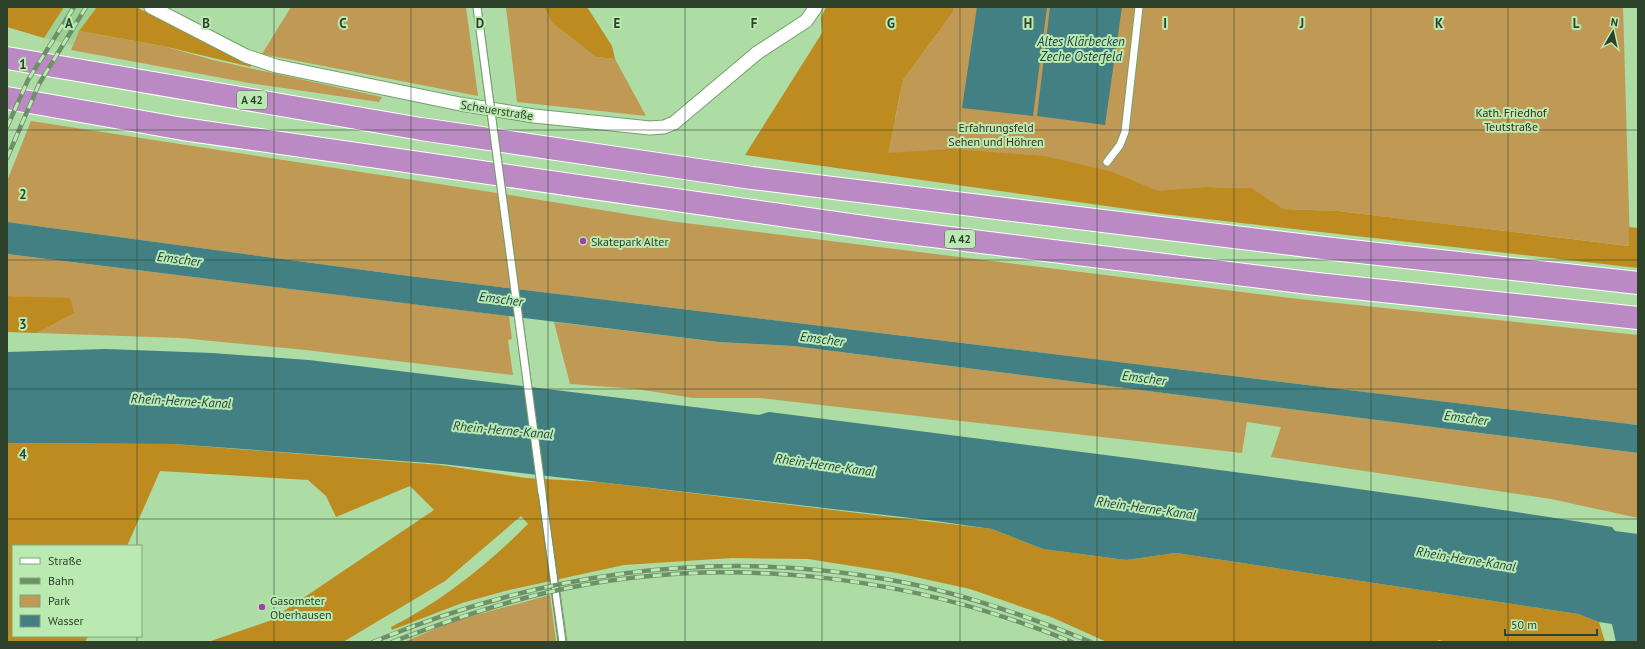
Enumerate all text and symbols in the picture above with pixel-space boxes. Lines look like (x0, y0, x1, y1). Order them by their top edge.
north arrow (1593, 12, 1633, 52)
text: A (65, 15, 73, 32)
text: B (202, 15, 210, 32)
text: C (339, 15, 347, 32)
text: D (476, 15, 484, 32)
text: E (614, 15, 621, 32)
text: F (751, 15, 758, 32)
text: G (887, 15, 895, 32)
text: H (1024, 15, 1032, 32)
text: I (1163, 15, 1167, 32)
text: J (1299, 15, 1304, 32)
text: K (1435, 15, 1443, 32)
text: L (1573, 15, 1580, 32)
text: N (1610, 15, 1619, 30)
water label: Altes Klärbecken Zeche Osterfeld (1036, 33, 1125, 65)
text: 1 (19, 56, 27, 73)
road number: A 42 (237, 91, 267, 109)
street label: Scheuerstraße (460, 97, 534, 123)
park label: Kath. Friedhof Teutstraße (1475, 105, 1548, 134)
park label: Erfahrungsfeld Sehen und Höhren (948, 120, 1044, 149)
text: 2 (19, 186, 27, 203)
road number: A 42 (945, 230, 975, 248)
place label: Skatepark Alter (591, 234, 668, 249)
marker: Skatepark Alter (578, 236, 588, 246)
water label: Emscher (156, 248, 203, 270)
water label: Emscher (478, 288, 525, 310)
text: 3 (19, 316, 27, 333)
water label: Emscher (799, 328, 846, 350)
water label: Emscher (1121, 367, 1168, 389)
water label: Rhein-Herne-Kanal (130, 390, 232, 412)
water label: Emscher (1443, 407, 1490, 429)
water label: Rhein-Herne-Kanal (452, 417, 554, 443)
text: 4 (19, 446, 27, 463)
water label: Rhein-Herne-Kanal (774, 450, 877, 480)
water label: Rhein-Herne-Kanal (1095, 493, 1198, 523)
water label: Rhein-Herne-Kanal (1415, 543, 1518, 575)
legend (12, 545, 142, 637)
text: Straße (48, 553, 82, 568)
text: Bahn (48, 573, 74, 588)
text: Park (48, 593, 70, 608)
place label: Gasometer Oberhausen (270, 593, 332, 622)
marker: Gasometer Oberhausen (257, 602, 267, 612)
scale bar (1505, 611, 1597, 637)
text: Wasser (48, 613, 84, 628)
text: 50 m (1511, 617, 1537, 632)

